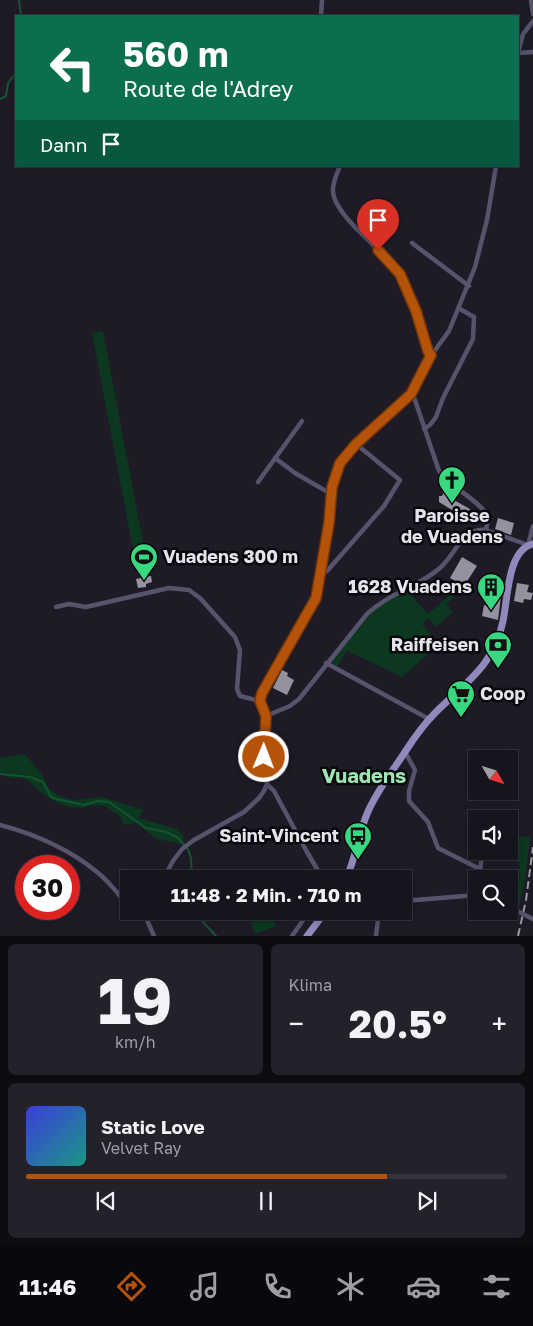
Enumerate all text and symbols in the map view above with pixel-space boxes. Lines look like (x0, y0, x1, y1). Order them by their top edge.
text: 560 m (123, 33, 229, 75)
icon: left (40, 35, 105, 100)
text: Route de l'Adrey (123, 75, 293, 102)
icon: arrive (97, 130, 125, 158)
text: Dann (40, 133, 87, 156)
pin (357, 199, 399, 250)
icon: arrive (364, 206, 392, 234)
church icon: Paroisse de Vuadens (437, 465, 467, 504)
place label: Paroisse de Vuadens (401, 504, 503, 547)
sports icon: Vuadens 300 m (129, 542, 159, 581)
place label: Vuadens 300 m (163, 545, 298, 567)
building icon: 1628 Vuadens (476, 572, 506, 611)
place label: 1628 Vuadens (348, 575, 472, 597)
bank icon: Raiffeisen (483, 630, 513, 669)
place label: Raiffeisen (391, 633, 479, 655)
supermarket icon: Coop (446, 679, 476, 718)
place label: Coop (480, 682, 525, 704)
position arrow (237, 730, 289, 782)
north arrow (468, 750, 518, 800)
map controls (468, 750, 518, 920)
district label: Vuadens (322, 763, 406, 787)
button: sound (468, 810, 518, 860)
bus stop icon: Saint-Vincent (343, 821, 373, 860)
place label: Saint-Vincent (219, 824, 339, 846)
speed limit sign: 30 (15, 855, 80, 920)
button: search (468, 870, 518, 920)
text: 11:48 · 2 Min. · 710 m (171, 883, 361, 906)
text: 19 (98, 960, 173, 1038)
text: Klima (289, 975, 332, 995)
text: 20.5° (349, 1001, 447, 1046)
text: − (289, 1007, 304, 1040)
text: + (492, 1007, 507, 1040)
text: km/h (115, 1032, 156, 1052)
text: Static Love (101, 1115, 205, 1138)
text: Velvet Ray (101, 1138, 182, 1158)
icon: previous (92, 1187, 120, 1215)
icon: pause (252, 1187, 280, 1215)
icon: next (413, 1187, 441, 1215)
icon: directions (114, 1269, 149, 1304)
icon: music (187, 1269, 222, 1304)
icon: phone (260, 1269, 295, 1304)
icon: climate (333, 1269, 368, 1304)
icon: car (406, 1269, 441, 1304)
icon: filters (479, 1269, 514, 1304)
text: 11:46 (19, 1273, 76, 1300)

